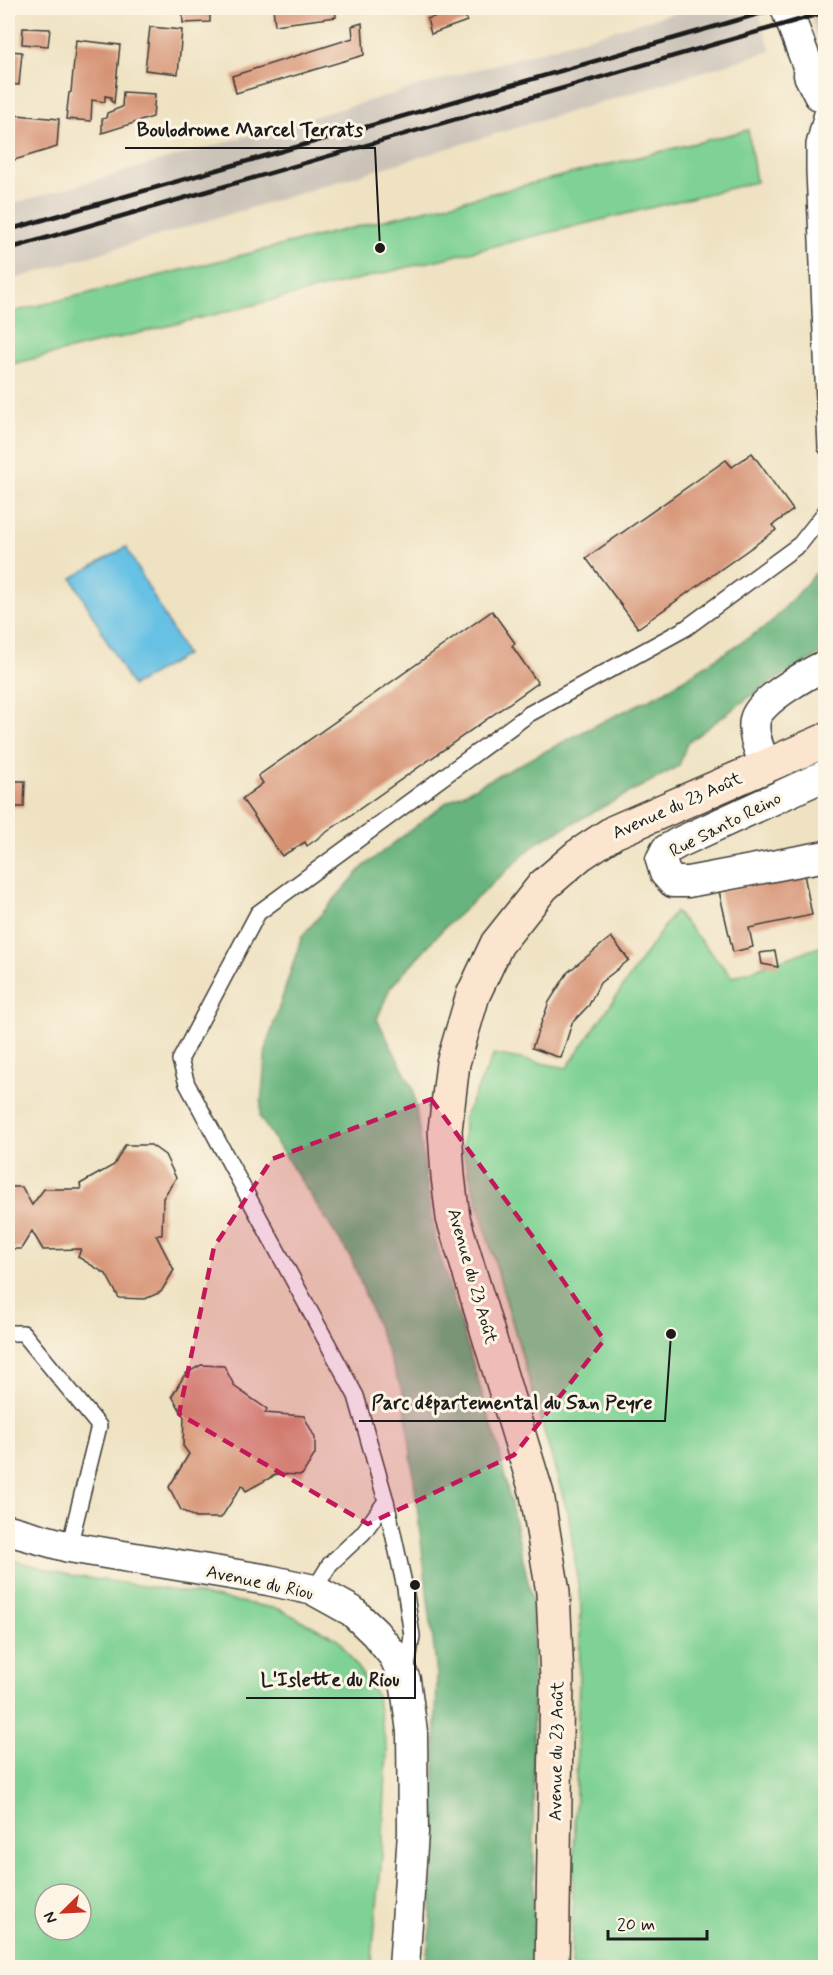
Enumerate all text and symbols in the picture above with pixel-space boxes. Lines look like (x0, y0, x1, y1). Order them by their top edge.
callout: Boulodrome Marcel Terrats (125, 110, 375, 148)
text: Boulodrome Marcel Terrats (137, 117, 363, 144)
street label: Avenue du 23 Août (609, 766, 746, 845)
street label: Rue Santo Reino (665, 786, 785, 863)
street label: Avenue du 23 Août (441, 1206, 503, 1347)
callout: Parc départemental du San Peyre (359, 1383, 665, 1421)
text: Parc départemental du San Peyre (372, 1390, 652, 1417)
street label: Avenue du Riou (204, 1560, 316, 1606)
callout: L'Islette du Riou (246, 1660, 415, 1698)
text: L'Islette du Riou (261, 1667, 399, 1694)
street label: Avenue du 23 Août (544, 1681, 570, 1821)
north arrow (33, 1882, 93, 1942)
scale bar (608, 1903, 707, 1941)
text: N (39, 1908, 62, 1927)
text: 20 m (617, 1913, 655, 1937)

